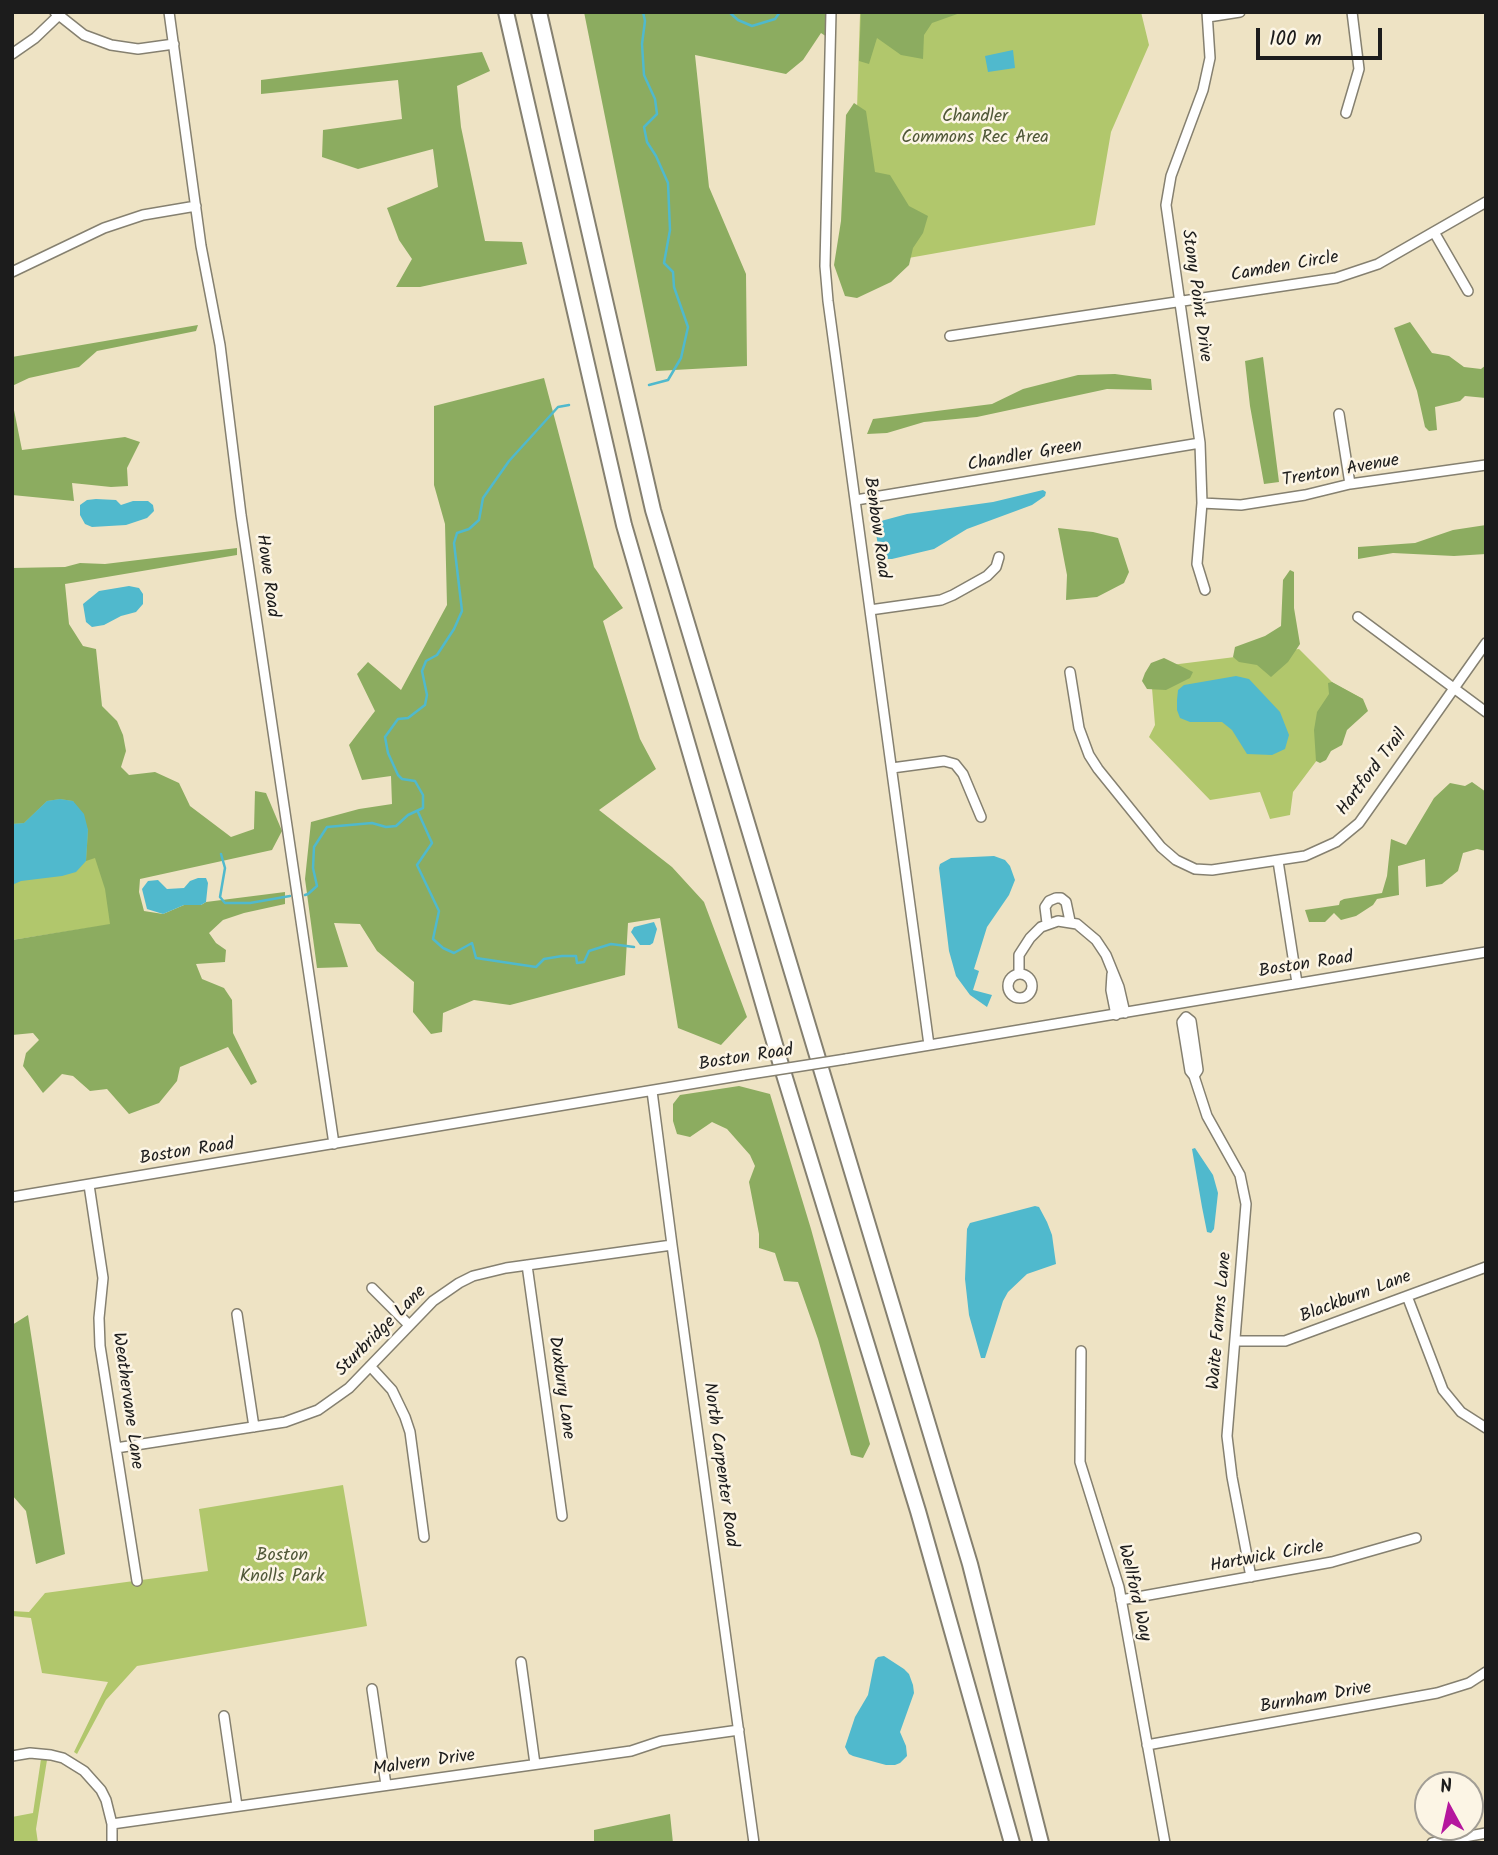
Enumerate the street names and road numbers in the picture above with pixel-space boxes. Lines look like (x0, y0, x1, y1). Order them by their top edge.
street label: Stony Point Drive (1175, 228, 1215, 364)
street label: Camden Circle (1229, 248, 1341, 288)
street label: Chandler Green (966, 436, 1084, 478)
street label: Trenton Avenue (1281, 451, 1401, 493)
street label: Benbow Road (857, 476, 893, 580)
street label: Howe Road (249, 533, 283, 619)
street label: Hartford Trail (1333, 725, 1413, 821)
street label: Boston Road (1257, 948, 1355, 984)
street label: Boston Road (697, 1041, 795, 1077)
street label: Boston Road (138, 1135, 236, 1171)
street label: Waite Farms Lane (1204, 1251, 1238, 1391)
street label: Blackburn Lane (1297, 1267, 1415, 1329)
street label: Sturbridge Lane (332, 1282, 432, 1382)
street label: Weathervane Lane (106, 1331, 146, 1471)
street label: Duxbury Lane (542, 1335, 578, 1441)
street label: North Carpenter Road (697, 1381, 741, 1549)
street label: Hartwick Circle (1208, 1537, 1326, 1579)
street label: Wellford Way (1111, 1542, 1155, 1644)
street label: Burnham Drive (1259, 1679, 1373, 1719)
street label: Malvern Drive (371, 1746, 477, 1782)

